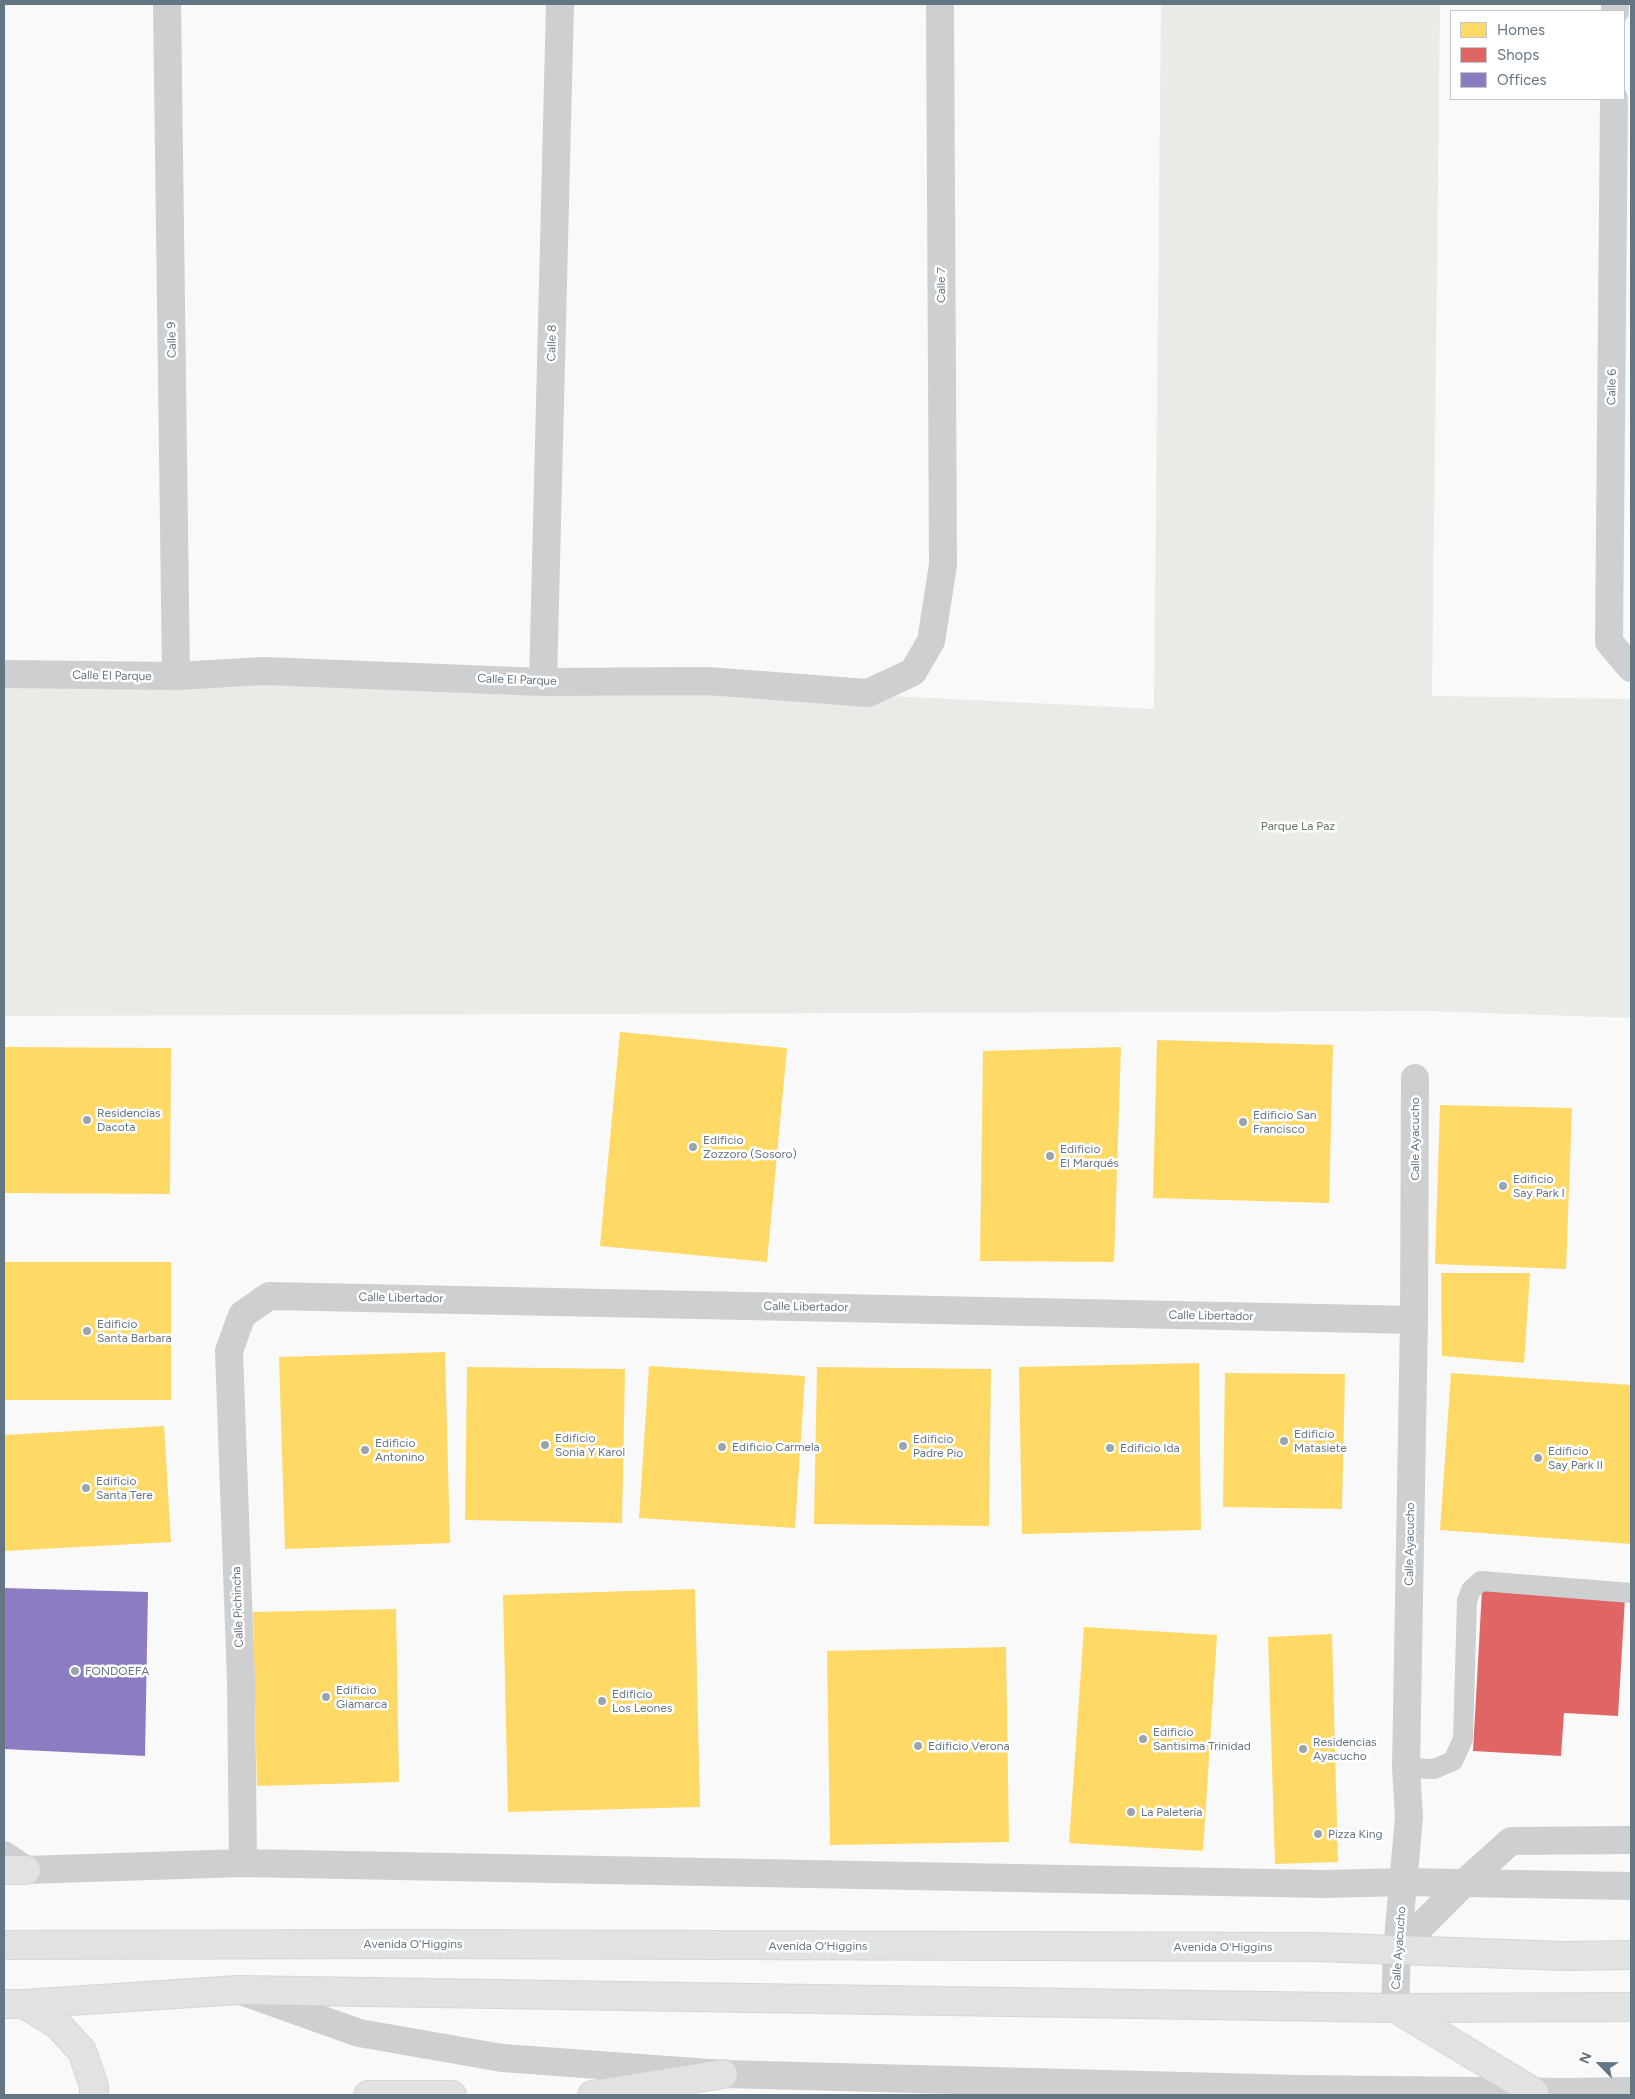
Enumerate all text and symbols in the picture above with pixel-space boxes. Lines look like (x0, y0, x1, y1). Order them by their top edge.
legend (1450, 10, 1625, 100)
text: Homes (1497, 21, 1545, 39)
text: Shops (1497, 46, 1539, 64)
text: Offices (1497, 71, 1547, 89)
street label: Calle 7 (934, 267, 948, 303)
street label: Calle 9 (164, 322, 180, 358)
street label: Calle 8 (544, 324, 560, 362)
street label: Calle 6 (1604, 369, 1620, 405)
street label: Calle El Parque (72, 668, 152, 684)
street label: Calle El Parque (477, 671, 557, 689)
park label: Parque La Paz (1261, 819, 1335, 833)
street label: Calle Ayacucho (1408, 1097, 1422, 1181)
place label: Residencias Dacota (97, 1106, 161, 1134)
place label: Edificio San Francisco (1253, 1108, 1317, 1136)
marker: Residencias Dacota (81, 1114, 93, 1126)
marker: Edificio San Francisco (1237, 1116, 1249, 1128)
place label: Edificio Zozzoro (Sosoro) (703, 1133, 797, 1161)
marker: Edificio Zozzoro (Sosoro) (687, 1141, 699, 1153)
place label: Edificio El Marqués (1060, 1142, 1119, 1170)
marker: Edificio El Marqués (1044, 1150, 1056, 1162)
place label: Edificio Say Park I (1513, 1172, 1565, 1200)
marker: Edificio Say Park I (1497, 1180, 1509, 1192)
street label: Calle Libertador (358, 1290, 444, 1306)
street label: Calle Libertador (763, 1299, 849, 1315)
street label: Calle Libertador (1168, 1308, 1254, 1324)
place label: Edificio Santa Barbara (97, 1317, 172, 1345)
marker: Edificio Santa Barbara (81, 1325, 93, 1337)
place label: Edificio Matasiete (1294, 1427, 1347, 1455)
place label: Edificio Sonia Y Karol (555, 1431, 625, 1459)
place label: Edificio Padre Pio (913, 1432, 963, 1460)
marker: Edificio Matasiete (1278, 1435, 1290, 1447)
place label: Edificio Antonino (375, 1436, 424, 1464)
marker: Edificio Sonia Y Karol (539, 1439, 551, 1451)
place label: Edificio Carmela (732, 1440, 820, 1454)
marker: Edificio Padre Pio (897, 1440, 909, 1452)
marker: Edificio Carmela (716, 1441, 728, 1453)
place label: Edificio Ida (1120, 1441, 1180, 1455)
marker: Edificio Ida (1104, 1442, 1116, 1454)
marker: Edificio Antonino (359, 1444, 371, 1456)
place label: Edificio Say Park II (1548, 1444, 1603, 1472)
marker: Edificio Say Park II (1532, 1452, 1544, 1464)
place label: Edificio Santa Tere (96, 1474, 153, 1502)
marker: Edificio Santa Tere (80, 1482, 92, 1494)
street label: Calle Ayacucho (1402, 1502, 1418, 1586)
street label: Calle Pichincha (229, 1566, 247, 1648)
place label: FONDOEFA (85, 1664, 149, 1678)
marker: FONDOEFA (69, 1665, 81, 1677)
place label: Edificio Giamarca (336, 1683, 387, 1711)
place label: Edificio Los Leones (612, 1687, 672, 1715)
marker: Edificio Giamarca (320, 1691, 332, 1703)
marker: Edificio Los Leones (596, 1695, 608, 1707)
place label: Edificio Santisima Trinidad (1153, 1725, 1251, 1753)
marker: Edificio Santisima Trinidad (1137, 1733, 1149, 1745)
place label: Residencias Ayacucho (1313, 1735, 1377, 1763)
place label: Edificio Verona (928, 1739, 1010, 1753)
marker: Edificio Verona (912, 1740, 924, 1752)
marker: Residencias Ayacucho (1297, 1743, 1309, 1755)
place label: La Paletería (1141, 1805, 1202, 1819)
marker: La Paletería (1125, 1806, 1137, 1818)
place label: Pizza King (1328, 1827, 1382, 1841)
marker: Pizza King (1312, 1828, 1324, 1840)
street label: Calle Ayacucho (1389, 1906, 1409, 1990)
street label: Avenida O'Higgins (364, 1937, 462, 1951)
street label: Avenida O'Higgins (769, 1939, 867, 1953)
street label: Avenida O'Higgins (1174, 1940, 1272, 1954)
north arrow (1575, 2039, 1625, 2089)
text: N (1576, 2050, 1596, 2066)

